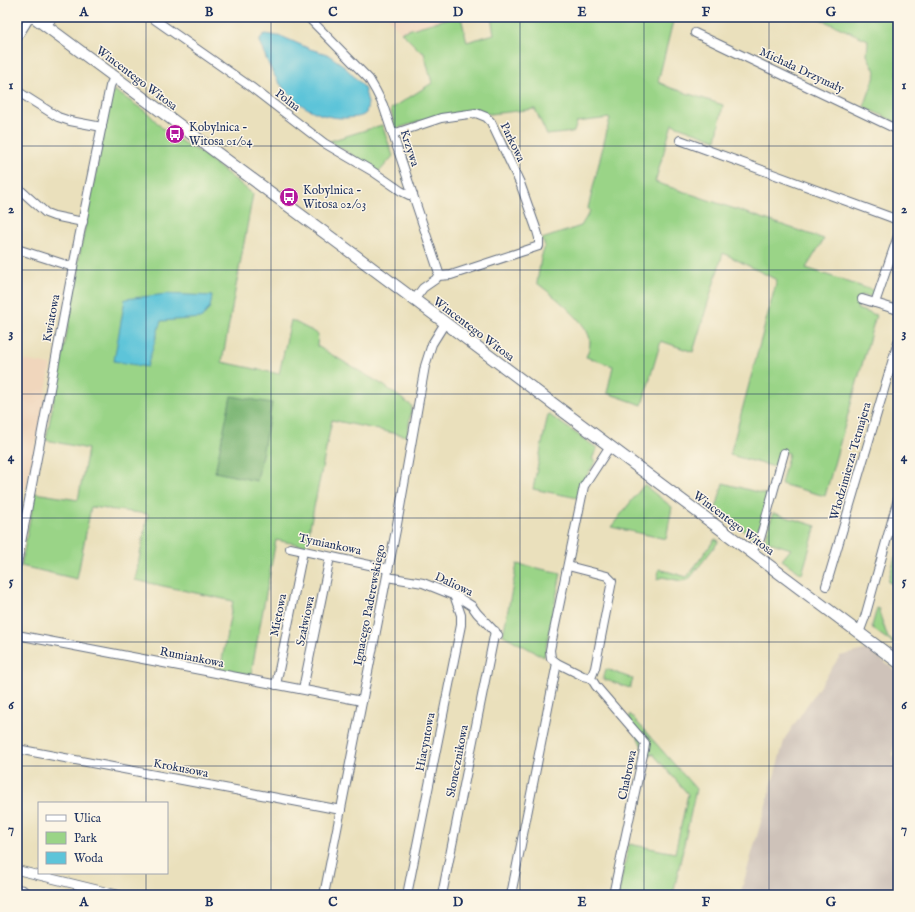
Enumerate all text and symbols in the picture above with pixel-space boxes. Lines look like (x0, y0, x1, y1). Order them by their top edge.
text: A (79, 4, 90, 21)
text: B (205, 4, 214, 21)
text: C (328, 4, 338, 21)
text: D (453, 4, 464, 21)
text: E (577, 4, 587, 21)
text: F (702, 4, 711, 21)
text: G (826, 4, 837, 21)
street label: Wincentego Witosa (93, 43, 181, 114)
street label: Michała Drzymały (757, 44, 846, 97)
text: 1 (9, 77, 14, 94)
text: 1 (902, 77, 907, 94)
street label: Polna (272, 86, 304, 115)
place label: Kobylnica - Witosa 01/04 (189, 120, 252, 149)
street label: Parkowa (497, 120, 529, 165)
bus stop icon: Kobylnica - Witosa 01/04 (164, 123, 186, 145)
street label: Krzywa (397, 128, 423, 169)
place label: Kobylnica - Witosa 02/03 (303, 183, 366, 212)
bus stop icon: Kobylnica - Witosa 02/03 (278, 186, 300, 208)
text: 2 (8, 201, 14, 218)
text: 2 (901, 201, 907, 218)
street label: Kwiatowa (40, 292, 64, 343)
street label: Wincentego Witosa (430, 294, 518, 365)
text: 3 (9, 325, 14, 342)
text: 3 (902, 325, 907, 342)
street label: Włodzimierza Tetmajera (826, 400, 875, 522)
text: 4 (8, 449, 15, 466)
text: 4 (901, 449, 908, 466)
street label: Wincentego Witosa (690, 488, 778, 559)
street label: Tymiankowa (297, 531, 363, 559)
street label: Ignacego Paderewskiego (350, 543, 389, 667)
street label: Daliowa (432, 569, 476, 600)
text: 5 (9, 573, 14, 590)
text: 5 (902, 573, 907, 590)
street label: Miętowa (267, 592, 291, 638)
street label: Szałwiowa (293, 594, 318, 647)
street label: Rumiankowa (159, 644, 226, 671)
text: 6 (8, 697, 14, 714)
text: 6 (901, 697, 907, 714)
street label: Hiacyntowa (412, 711, 439, 773)
street label: Słonecznikowa (443, 723, 472, 799)
street label: Chabrowa (615, 748, 640, 801)
street label: Krokusowa (152, 756, 211, 781)
legend (38, 802, 168, 874)
text: Ulica (74, 811, 102, 826)
text: 7 (8, 821, 14, 838)
text: 7 (901, 821, 907, 838)
text: Park (74, 831, 97, 846)
text: Woda (74, 851, 104, 866)
text: A (79, 894, 90, 911)
text: B (205, 894, 214, 911)
text: C (328, 894, 338, 911)
text: D (453, 894, 464, 911)
text: E (577, 894, 587, 911)
text: F (702, 894, 711, 911)
text: G (826, 894, 837, 911)

